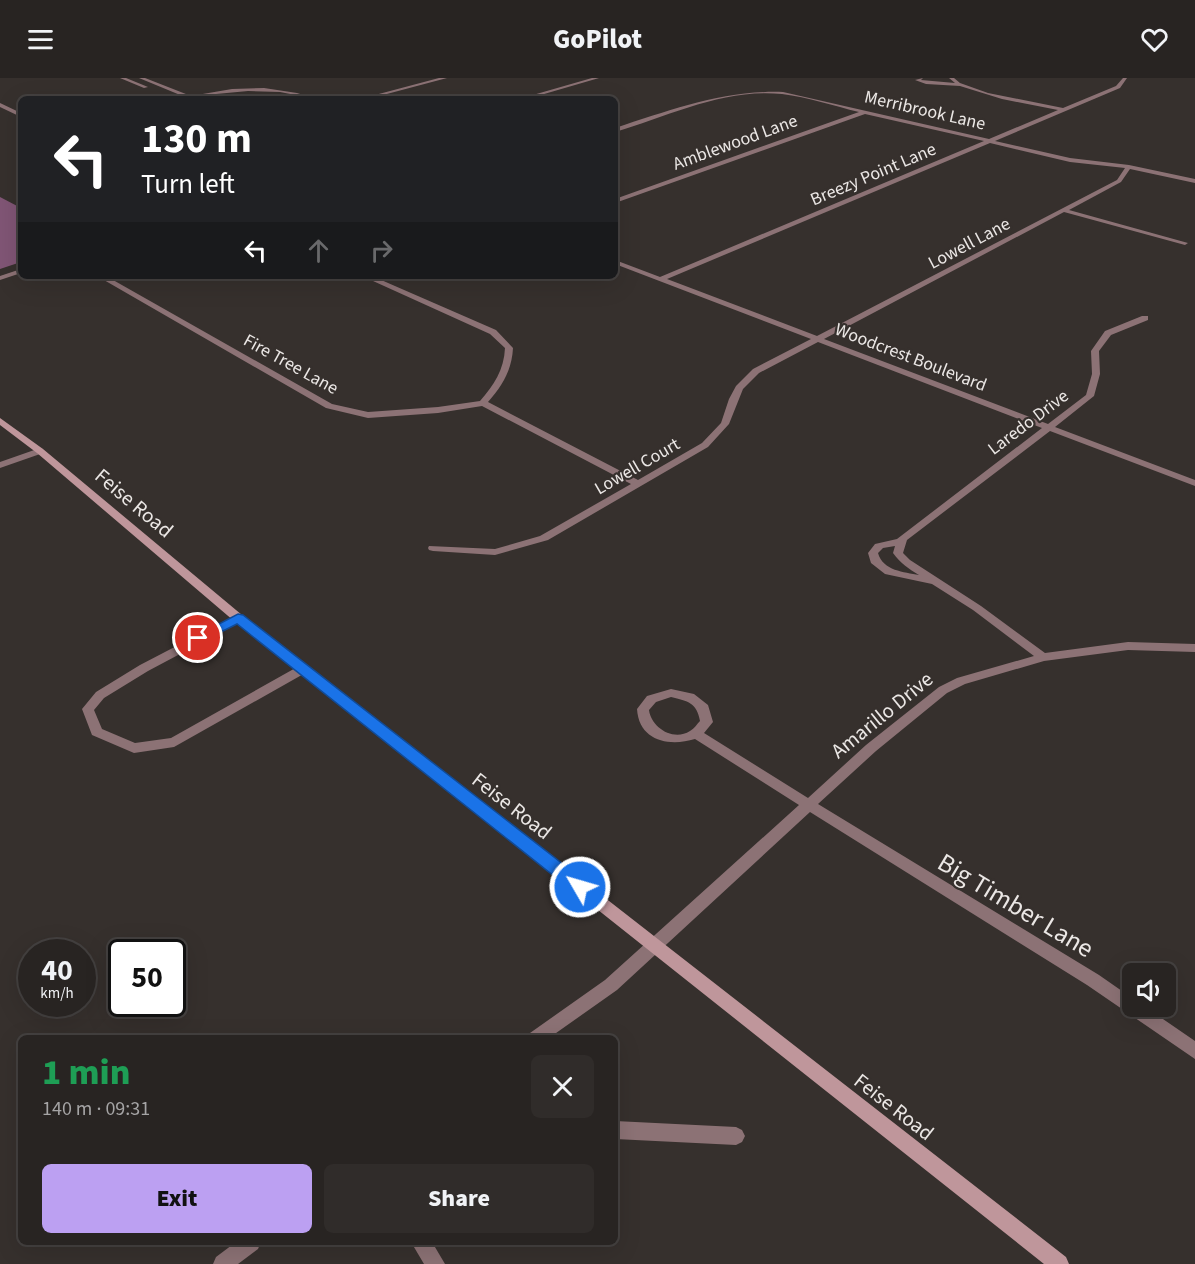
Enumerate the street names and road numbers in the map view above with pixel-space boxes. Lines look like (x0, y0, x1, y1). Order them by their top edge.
street label: Merribrook Lane (862, 84, 988, 137)
street label: Amblewood Lane (669, 108, 801, 177)
street label: Breezy Point Lane (807, 137, 940, 212)
street label: Lowell Lane (924, 211, 1015, 275)
street label: Woodcrest Boulevard (831, 317, 990, 398)
street label: Fire Tree Lane (239, 328, 343, 401)
street label: Laredo Drive (983, 384, 1074, 461)
street label: Lowell Court (590, 432, 685, 501)
street label: Feise Road (88, 461, 180, 545)
street label: Amarillo Drive (825, 664, 939, 766)
street label: Feise Road (466, 765, 558, 847)
street label: Big Timber Lane (931, 844, 1101, 967)
street label: Feise Road (848, 1066, 940, 1148)

